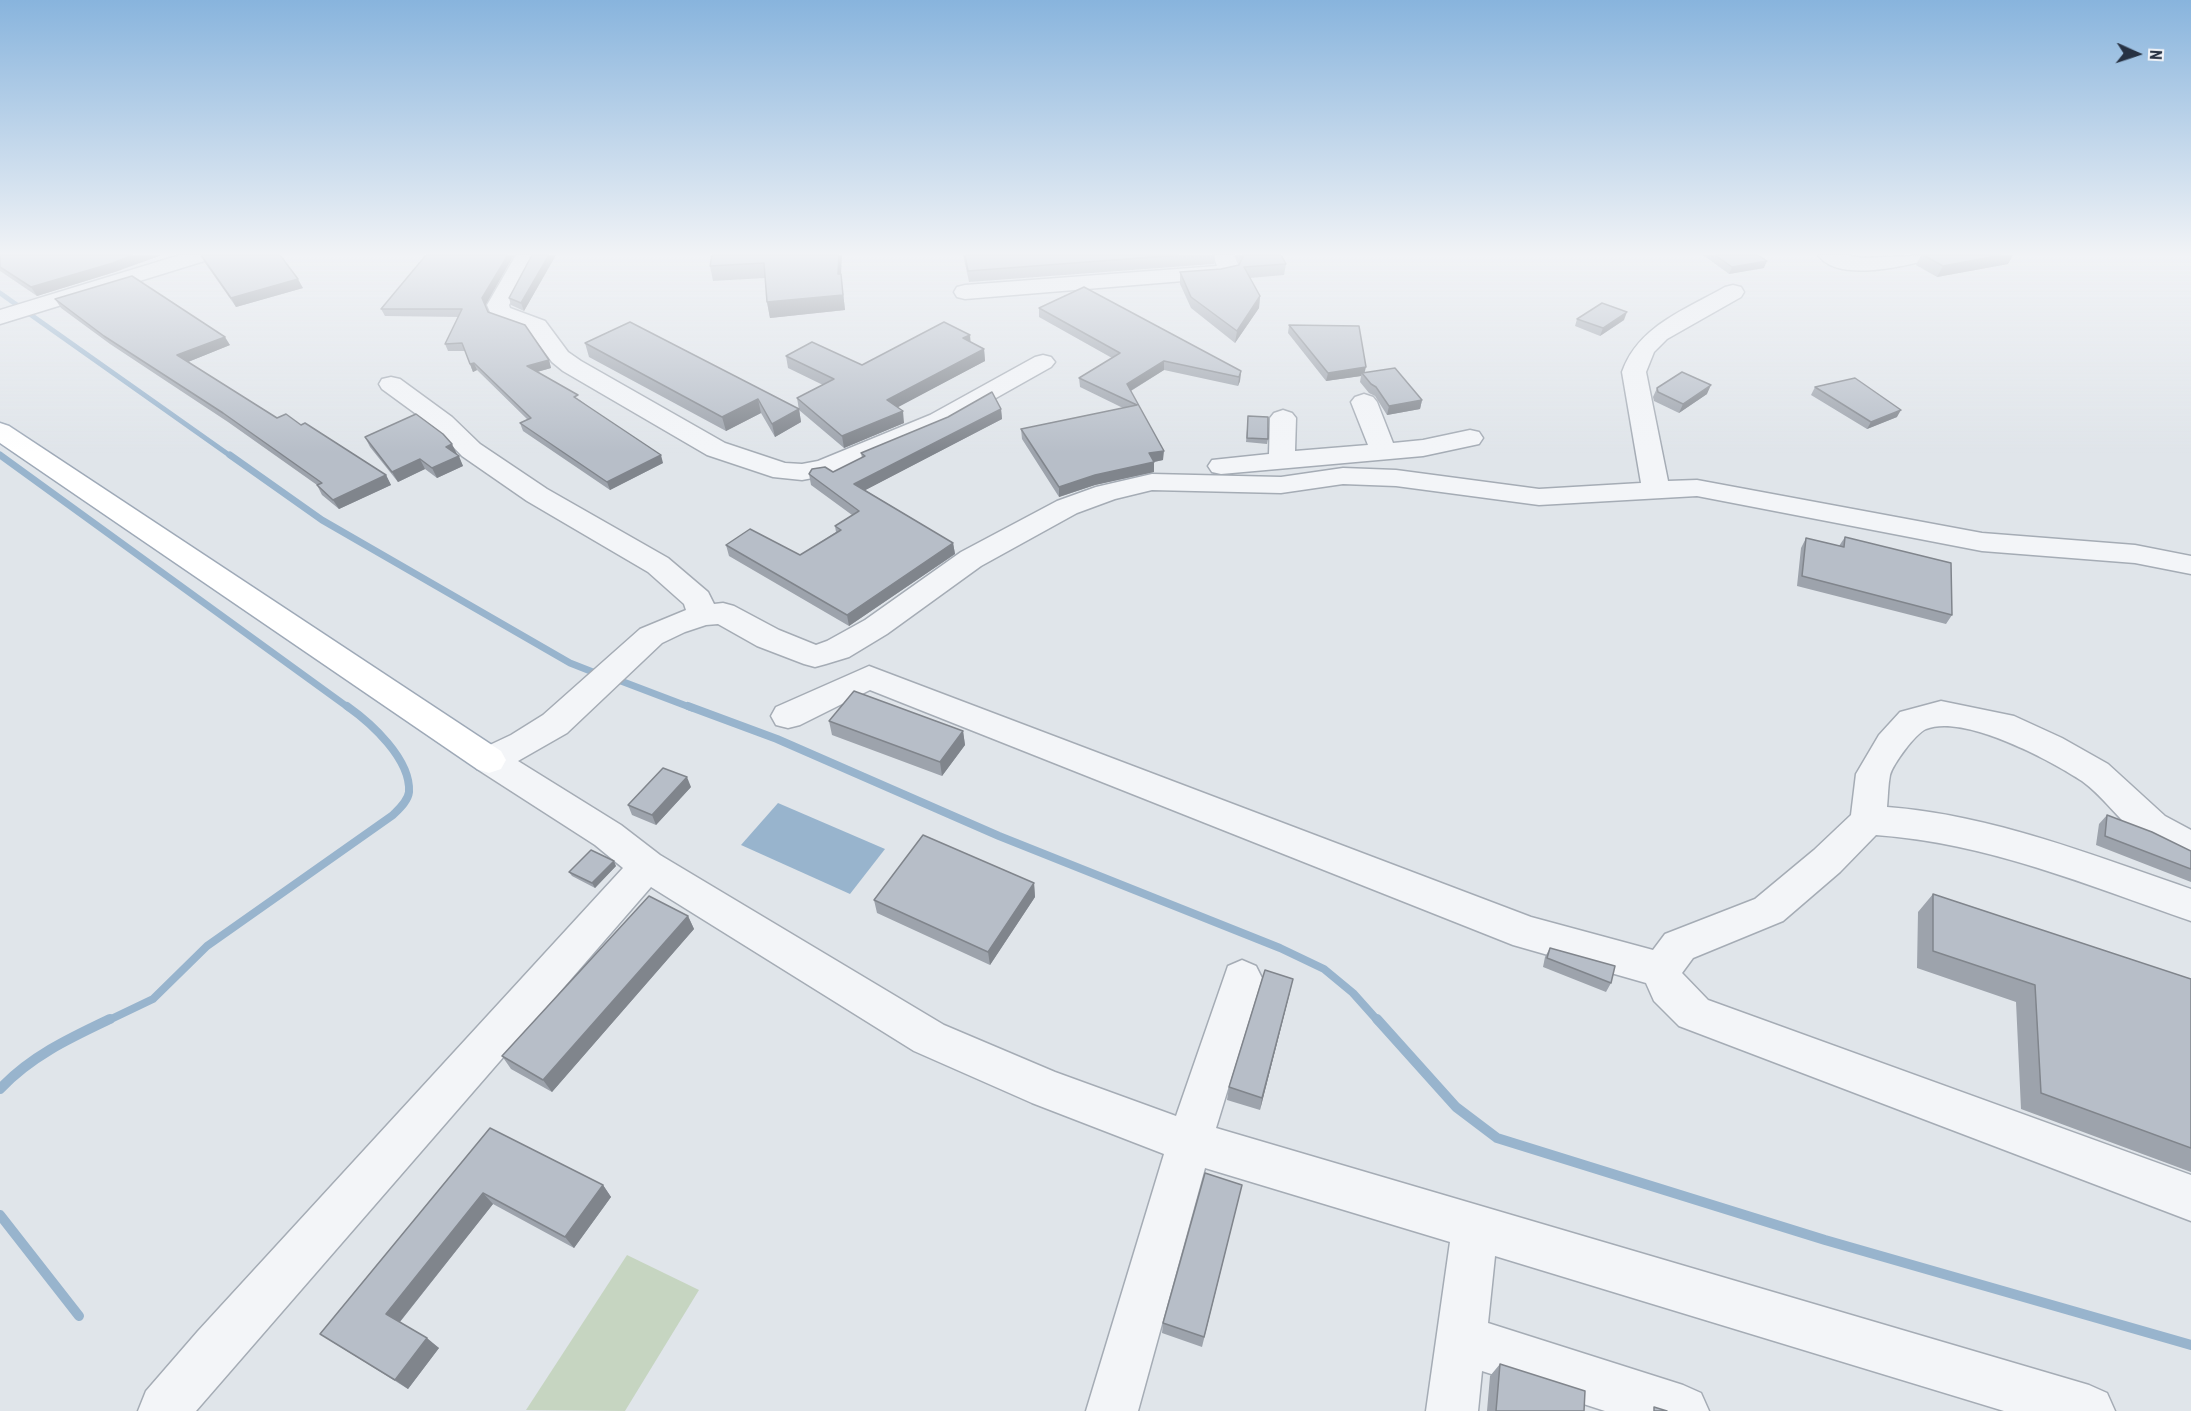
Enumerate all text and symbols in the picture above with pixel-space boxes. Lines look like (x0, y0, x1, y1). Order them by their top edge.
north arrow (2107, 24, 2167, 84)
text: N (2146, 50, 2165, 60)

